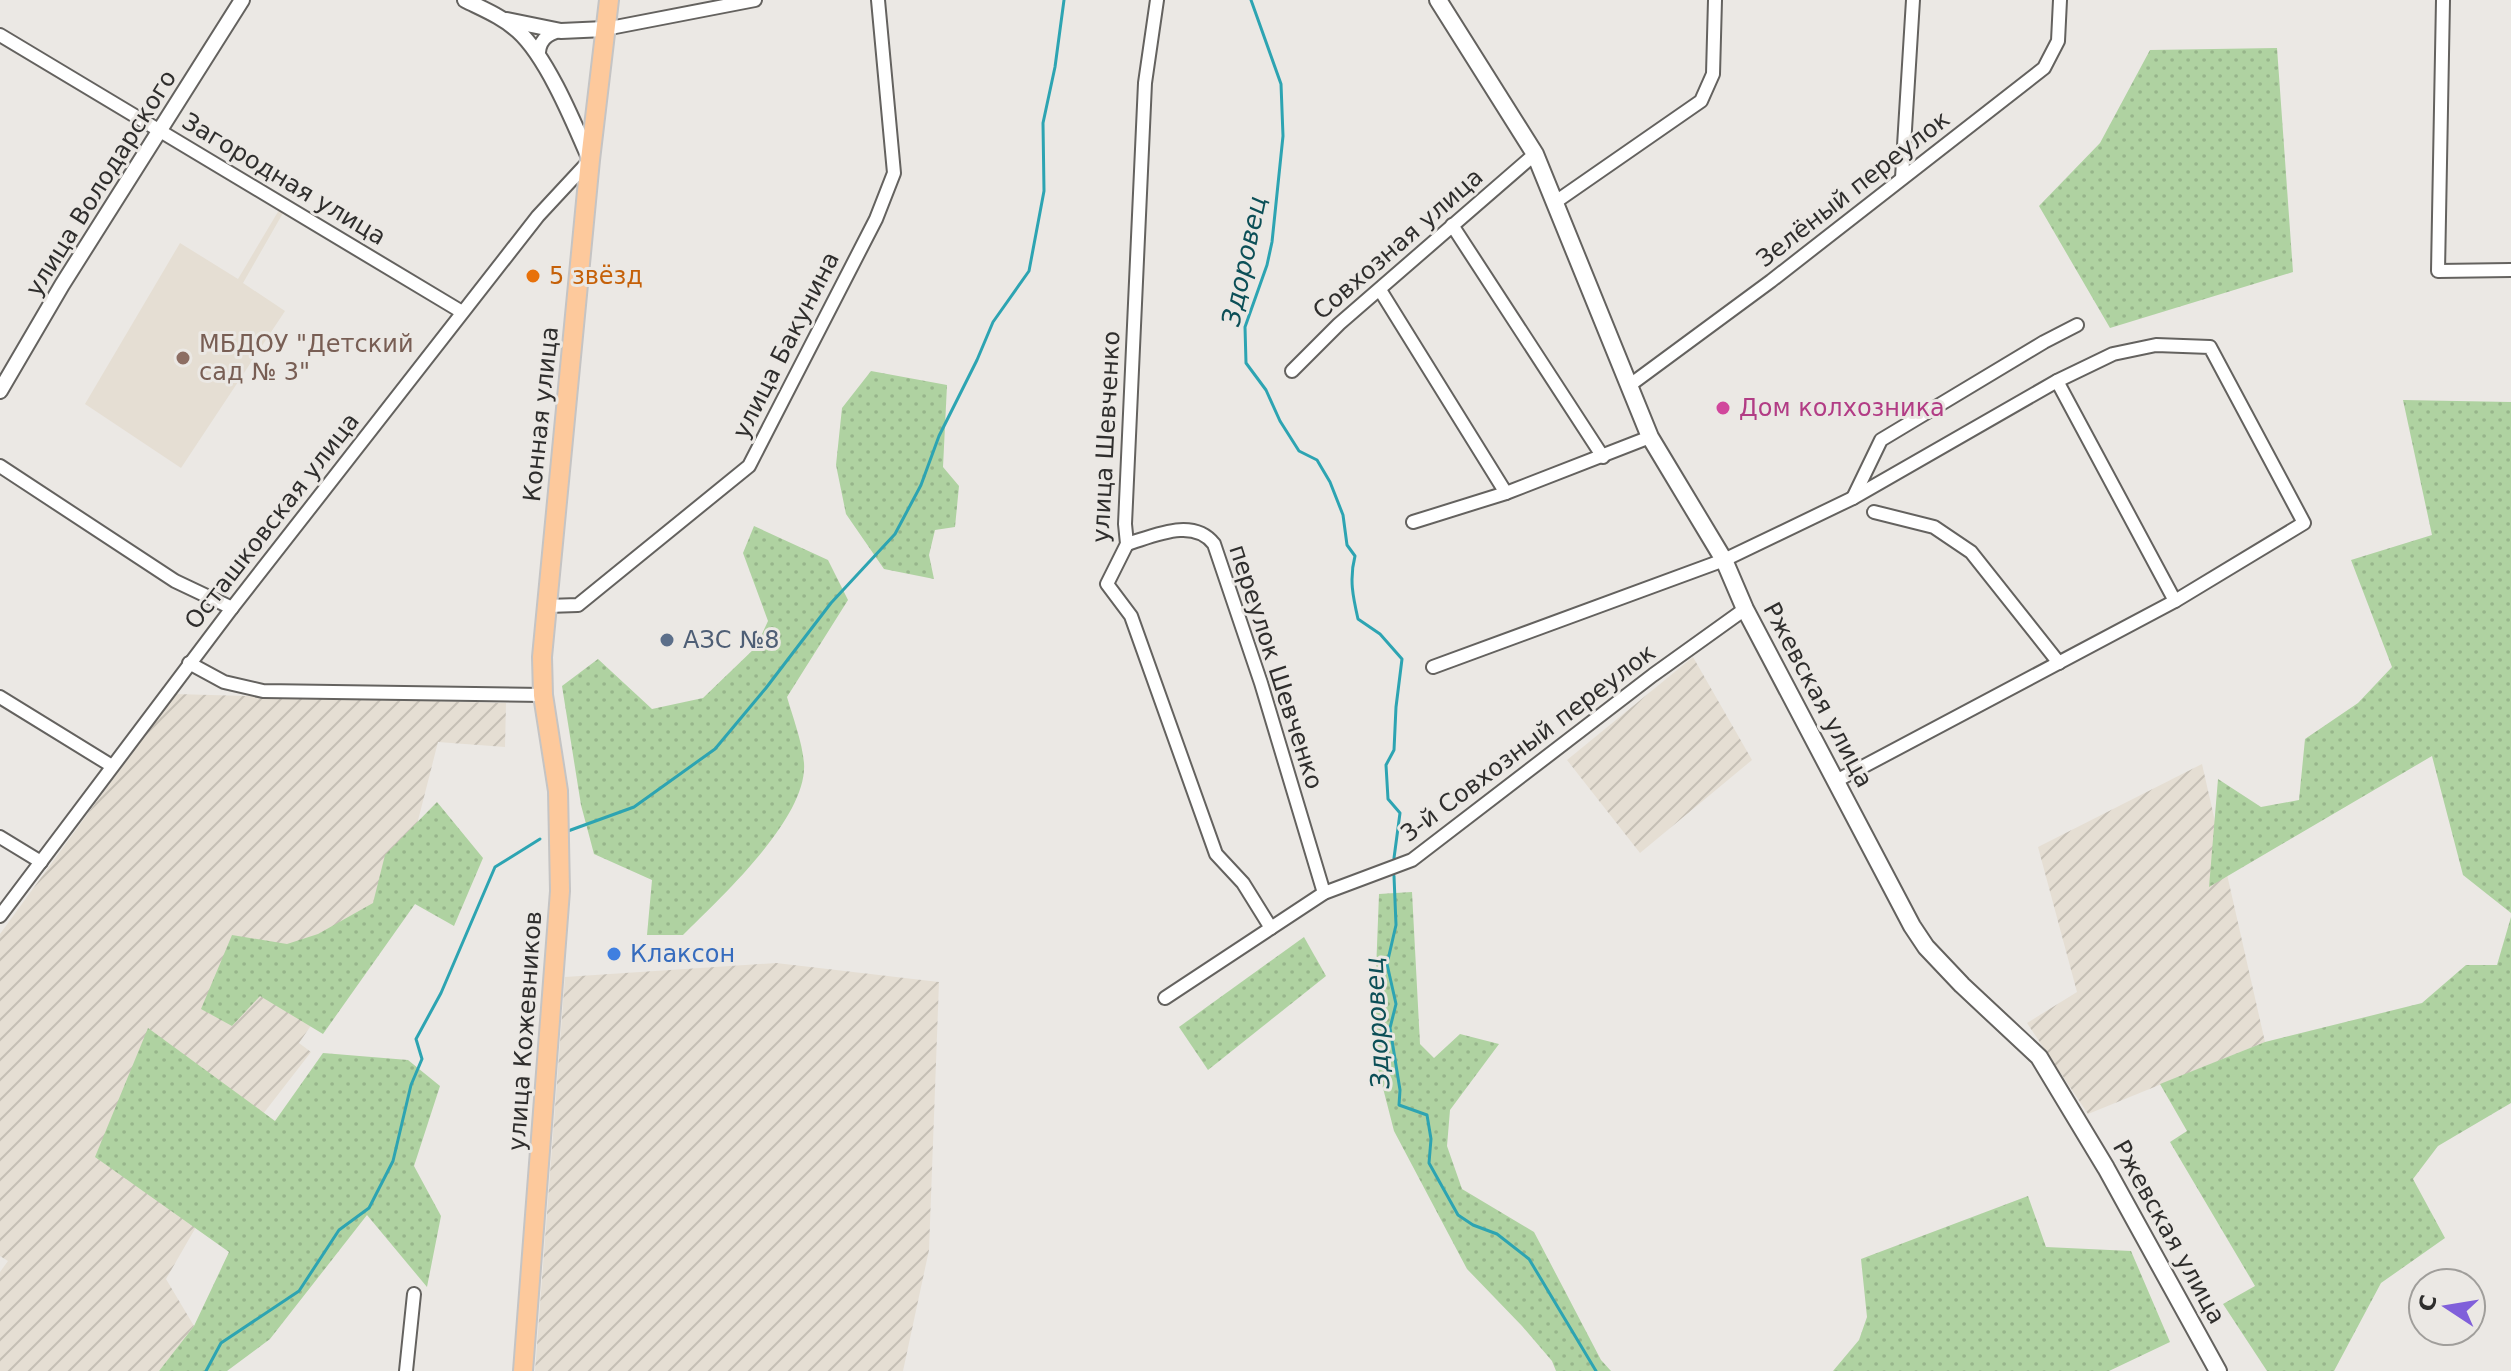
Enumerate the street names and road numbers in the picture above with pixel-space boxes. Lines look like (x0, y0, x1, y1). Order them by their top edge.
street label: улица Володарского (20, 65, 182, 301)
street label: Зелёный переулок (1751, 105, 1955, 273)
street label: Загородная улица (177, 107, 391, 251)
street label: Совхозная улица (1307, 163, 1489, 325)
street label: улица Бакунина (727, 247, 845, 443)
street label: Конная улица (518, 325, 564, 503)
street label: улица Шевченко (1086, 330, 1126, 544)
street label: Осташковская улица (179, 407, 365, 635)
street label: переулок Шевченко (1223, 541, 1329, 793)
street label: Ржевская улица (1757, 598, 1879, 792)
street label: 3-й Совхозный переулок (1395, 638, 1661, 848)
street label: улица Кожевников (503, 910, 547, 1152)
street label: Ржевская улица (2107, 1135, 2231, 1329)

